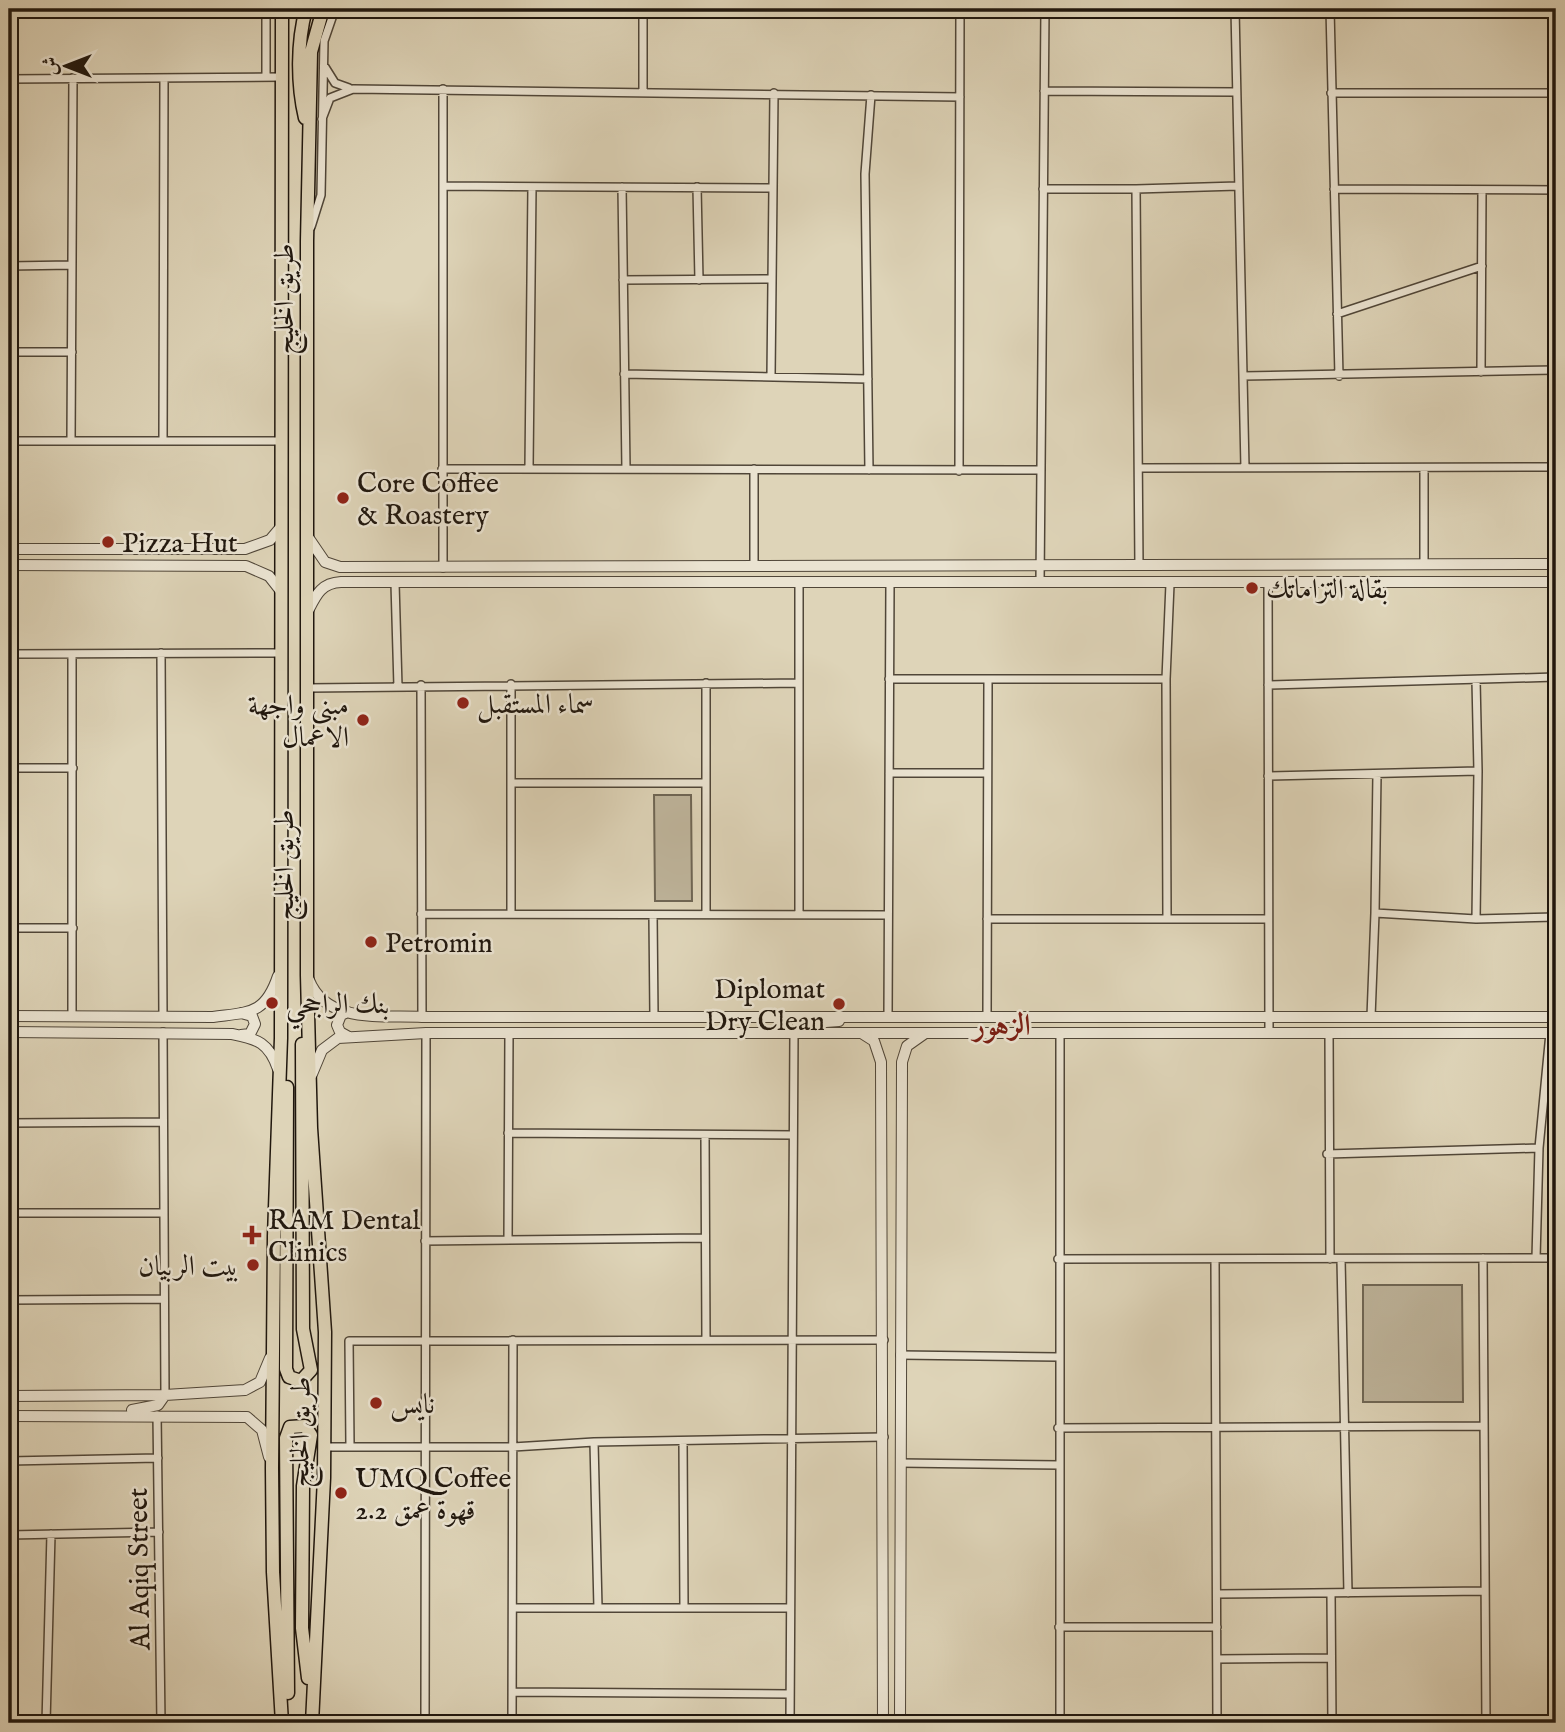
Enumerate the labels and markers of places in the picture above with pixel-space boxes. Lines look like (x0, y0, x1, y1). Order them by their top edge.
place label: Core Coffee & Roastery (357, 467, 499, 534)
marker: Core Coffee & Roastery (335, 490, 351, 506)
place label: Pizza Hut (122, 527, 238, 562)
marker: Pizza Hut (100, 534, 116, 550)
place label: بقالة التزاماتك (1266, 573, 1388, 608)
marker: بقالة التزاماتك (1244, 580, 1260, 596)
place label: سماء المستقبل (477, 688, 594, 723)
place label: مبنى واجهة الاعمال (248, 689, 349, 756)
marker: سماء المستقبل (455, 695, 471, 711)
marker: مبنى واجهة الاعمال (355, 712, 371, 728)
place label: Petromin (385, 927, 493, 962)
marker: Petromin (363, 934, 379, 950)
place label: Diplomat Dry Clean (705, 973, 825, 1040)
place label: بنك الراجحي (286, 988, 389, 1030)
marker: بنك الراجحي (264, 995, 280, 1011)
marker: Diplomat Dry Clean (831, 996, 847, 1012)
place label: RAM Dental Clinics (268, 1204, 420, 1271)
marker: RAM Dental Clinics (242, 1225, 262, 1245)
place label: بيت الربيان (138, 1250, 239, 1285)
marker: بيت الربيان (245, 1257, 261, 1273)
place label: نايس (390, 1388, 435, 1423)
marker: نايس (368, 1395, 384, 1411)
place label: UMQ Coffee 2.2 قهوة عمق (355, 1462, 511, 1529)
marker: UMQ Coffee 2.2 قهوة عمق (333, 1485, 349, 1501)

